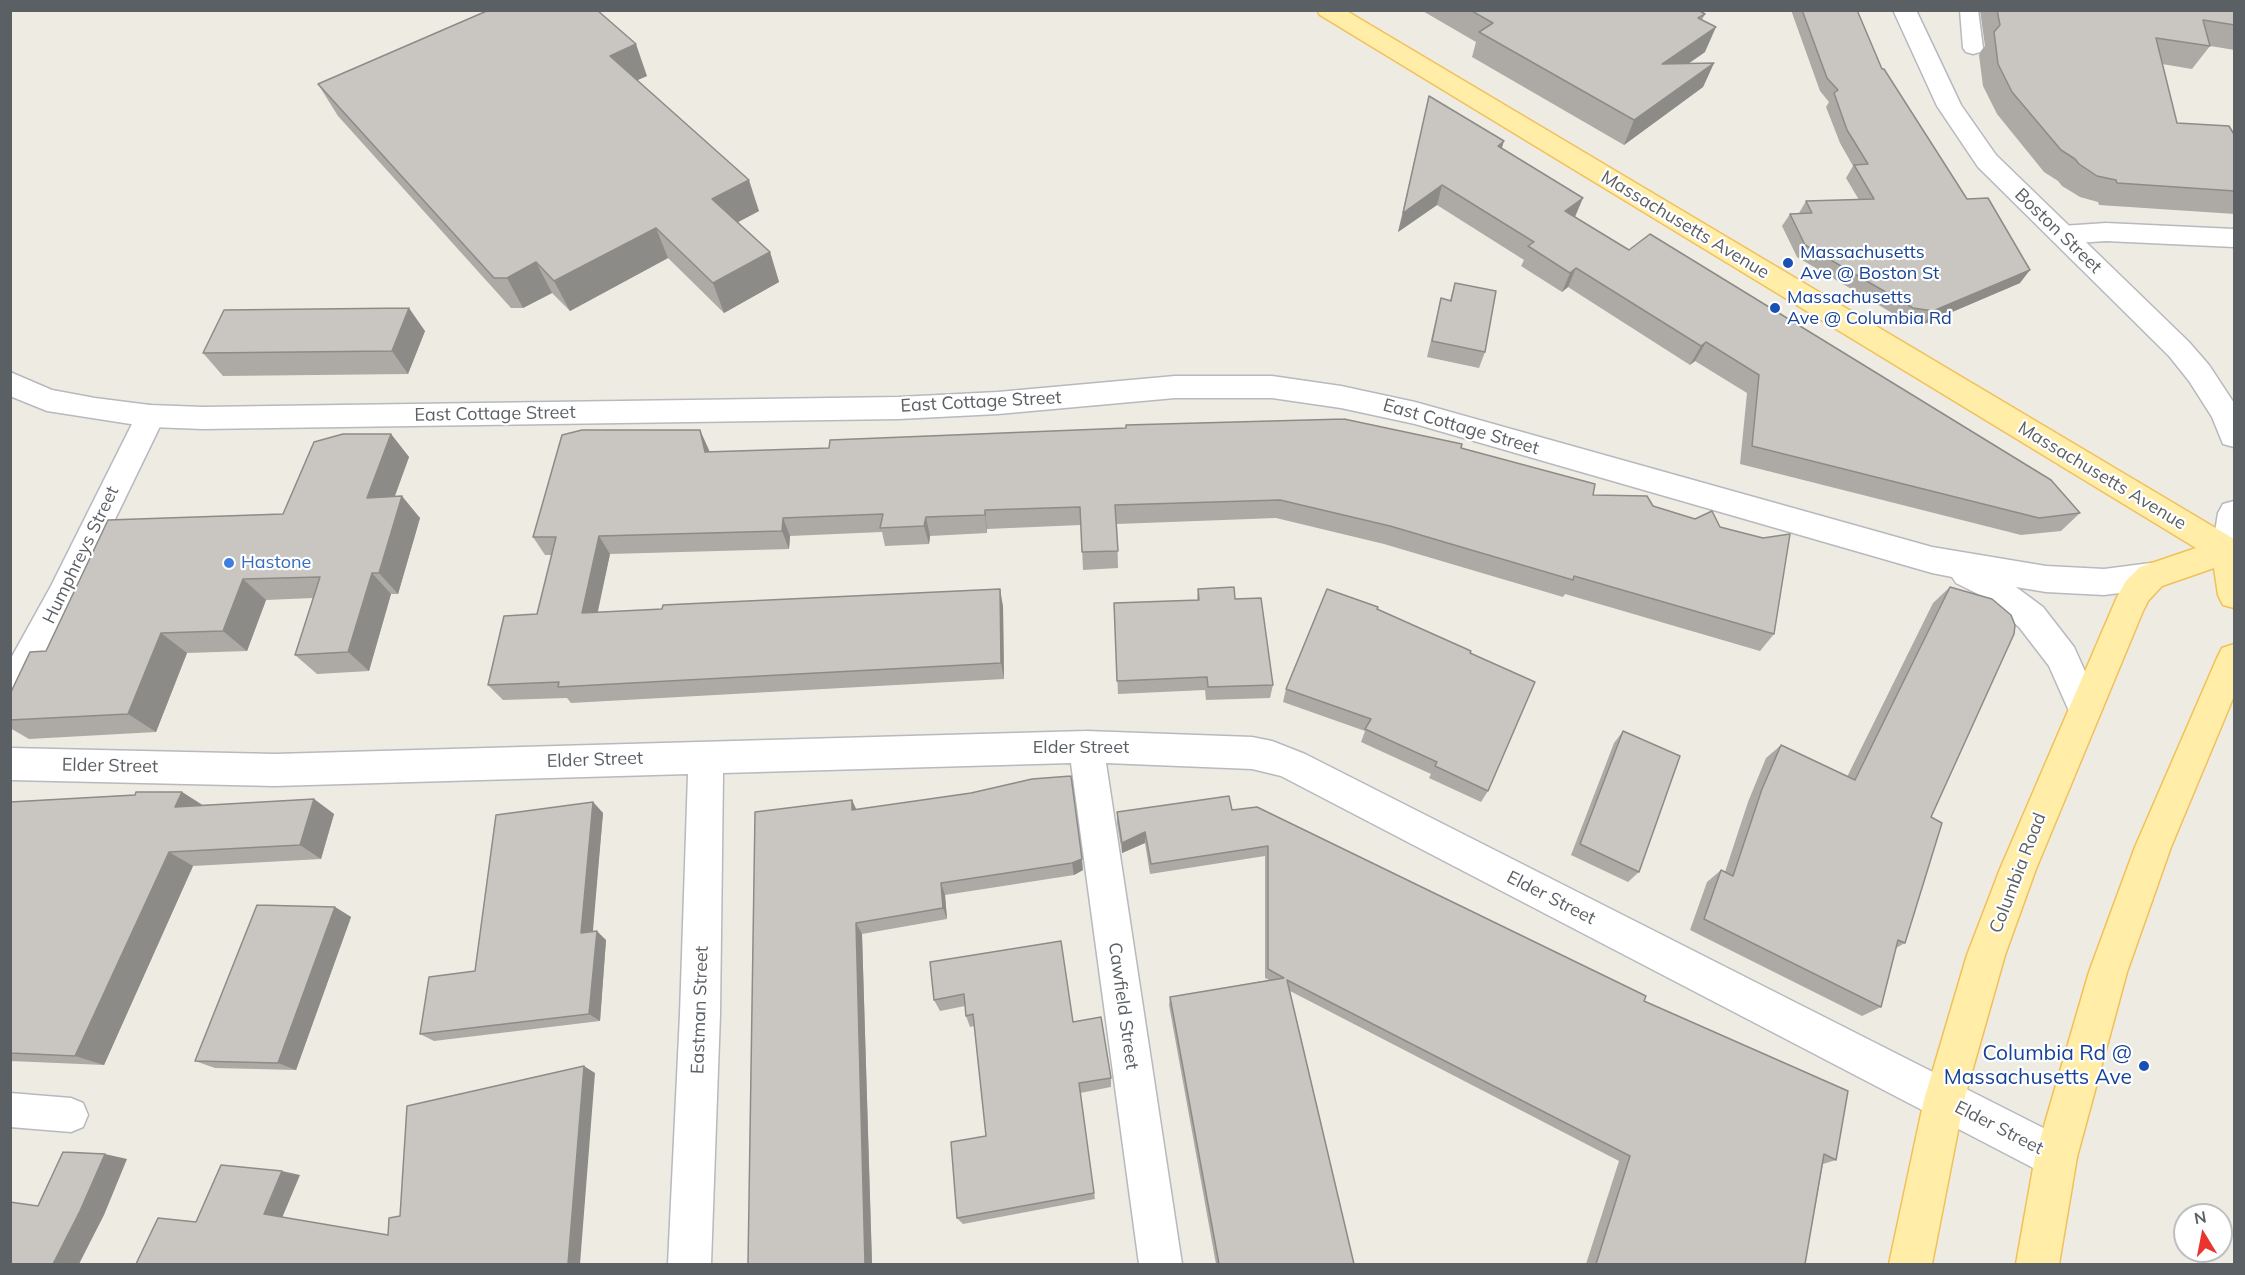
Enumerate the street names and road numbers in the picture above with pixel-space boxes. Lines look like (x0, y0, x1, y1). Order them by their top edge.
street label: Massachusetts Avenue (1597, 166, 1773, 284)
street label: Boston Street (2010, 184, 2106, 278)
street label: East Cottage Street (900, 387, 1062, 417)
street label: East Cottage Street (1381, 394, 1541, 460)
street label: East Cottage Street (414, 402, 576, 426)
street label: Massachusetts Avenue (2014, 417, 2190, 535)
street label: Humphreys Street (38, 483, 124, 627)
street label: Elder Street (1033, 737, 1129, 759)
street label: Elder Street (546, 748, 644, 772)
street label: Elder Street (62, 754, 158, 778)
street label: Columbia Road (1985, 810, 2051, 936)
street label: Elder Street (1503, 866, 1599, 930)
street label: Cawfield Street (1103, 941, 1143, 1071)
street label: Eastman Street (687, 946, 713, 1074)
street label: Elder Street (1951, 1096, 2047, 1160)

